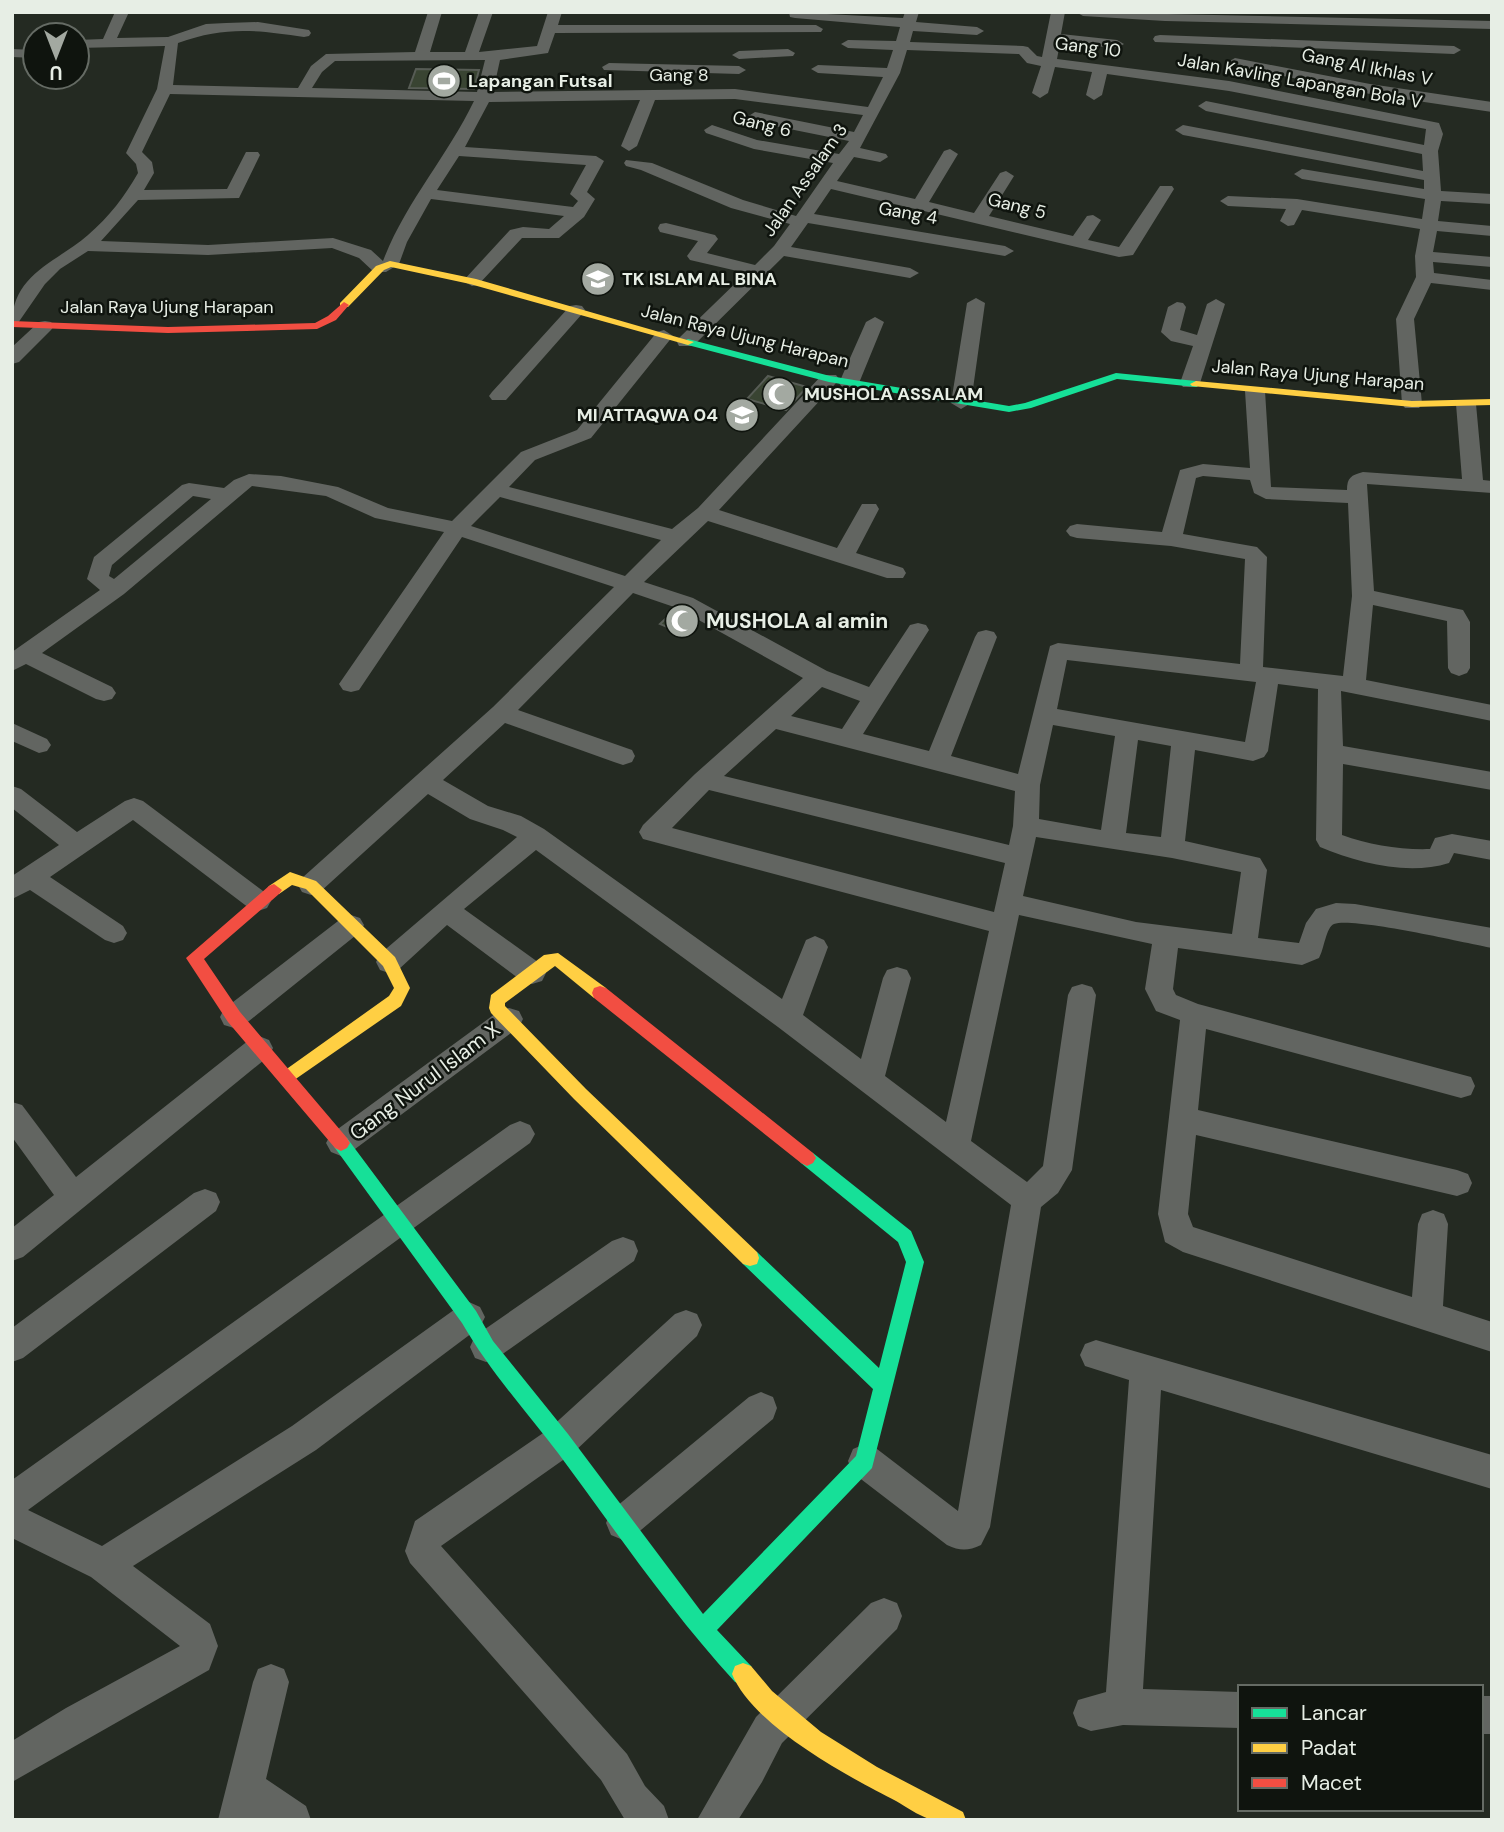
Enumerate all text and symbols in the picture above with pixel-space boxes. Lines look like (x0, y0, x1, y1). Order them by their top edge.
north arrow (21, 21, 91, 91)
street label: Gang 10 (1054, 31, 1122, 63)
street label: Gang Al Ikhlas V (1300, 43, 1434, 91)
street label: Jalan Kavling Lapangan Bola V (1176, 48, 1424, 114)
text: U (49, 60, 63, 85)
sports icon: Lapangan Futsal (425, 62, 463, 100)
street label: Gang 8 (649, 63, 709, 87)
place label: Lapangan Futsal (468, 69, 612, 93)
street label: Gang 6 (730, 105, 794, 143)
street label: Jalan Assalam 3 (757, 119, 853, 241)
street label: Gang 5 (985, 187, 1049, 225)
street label: Gang 4 (877, 196, 939, 230)
school or university icon: TK ISLAM AL BINA (579, 260, 617, 298)
place label: TK ISLAM AL BINA (622, 267, 777, 291)
street label: Jalan Raya Ujung Harapan (60, 295, 274, 319)
street label: Jalan Raya Ujung Harapan (639, 299, 851, 373)
street label: Jalan Raya Ujung Harapan (1211, 354, 1425, 396)
mosque icon: MUSHOLA ASSALAM (760, 375, 798, 413)
place label: MUSHOLA ASSALAM (804, 382, 983, 406)
school or university icon: MI ATTAQWA 04 (723, 396, 761, 434)
place label: MI ATTAQWA 04 (577, 403, 718, 427)
mosque icon: MUSHOLA al amin (663, 602, 701, 640)
place label: MUSHOLA al amin (706, 607, 888, 635)
street label: Gang Nurul Islam X (344, 1015, 506, 1147)
legend (1238, 1685, 1483, 1811)
text: Lancar (1301, 1699, 1367, 1727)
text: Padat (1301, 1734, 1357, 1762)
text: Macet (1301, 1769, 1362, 1797)

